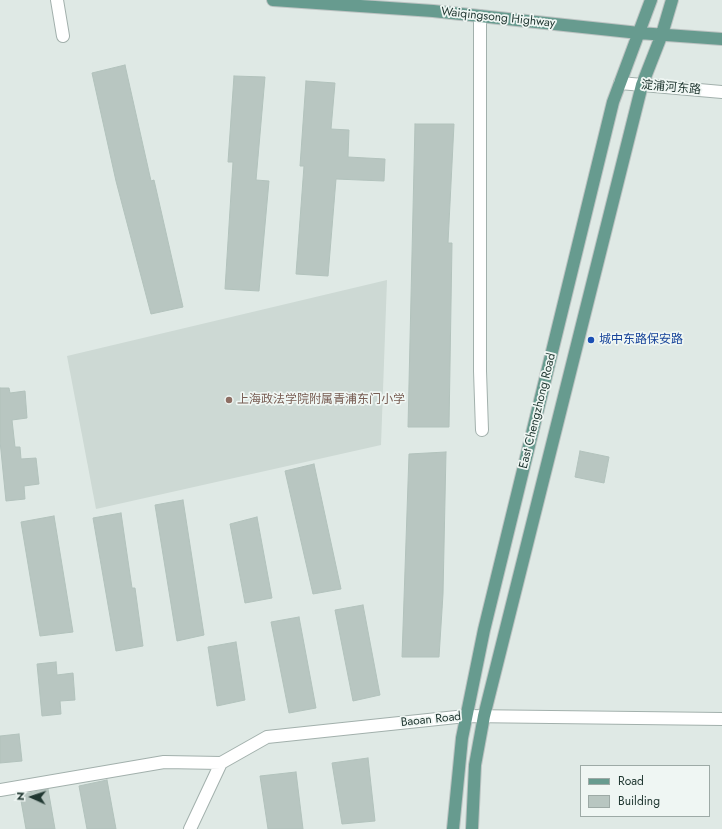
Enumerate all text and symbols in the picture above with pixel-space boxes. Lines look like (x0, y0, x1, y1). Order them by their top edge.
street label: Waiqingsong Highway (440, 5, 556, 31)
street label: 淀浦河东路 (640, 78, 702, 98)
place label: 城中东路保安路 (599, 333, 683, 347)
marker: 城中东路保安路 (586, 335, 596, 345)
street label: East Chengzhong Road (517, 352, 559, 470)
place label: 上海政法学院附属青浦东门小学 (237, 393, 405, 407)
marker: 上海政法学院附属青浦东门小学 (224, 395, 234, 405)
street label: Baoan Road (400, 710, 462, 730)
legend (580, 765, 710, 817)
text: Road (618, 772, 644, 790)
north arrow (12, 777, 52, 817)
text: N (12, 792, 28, 801)
text: Building (618, 792, 660, 810)

